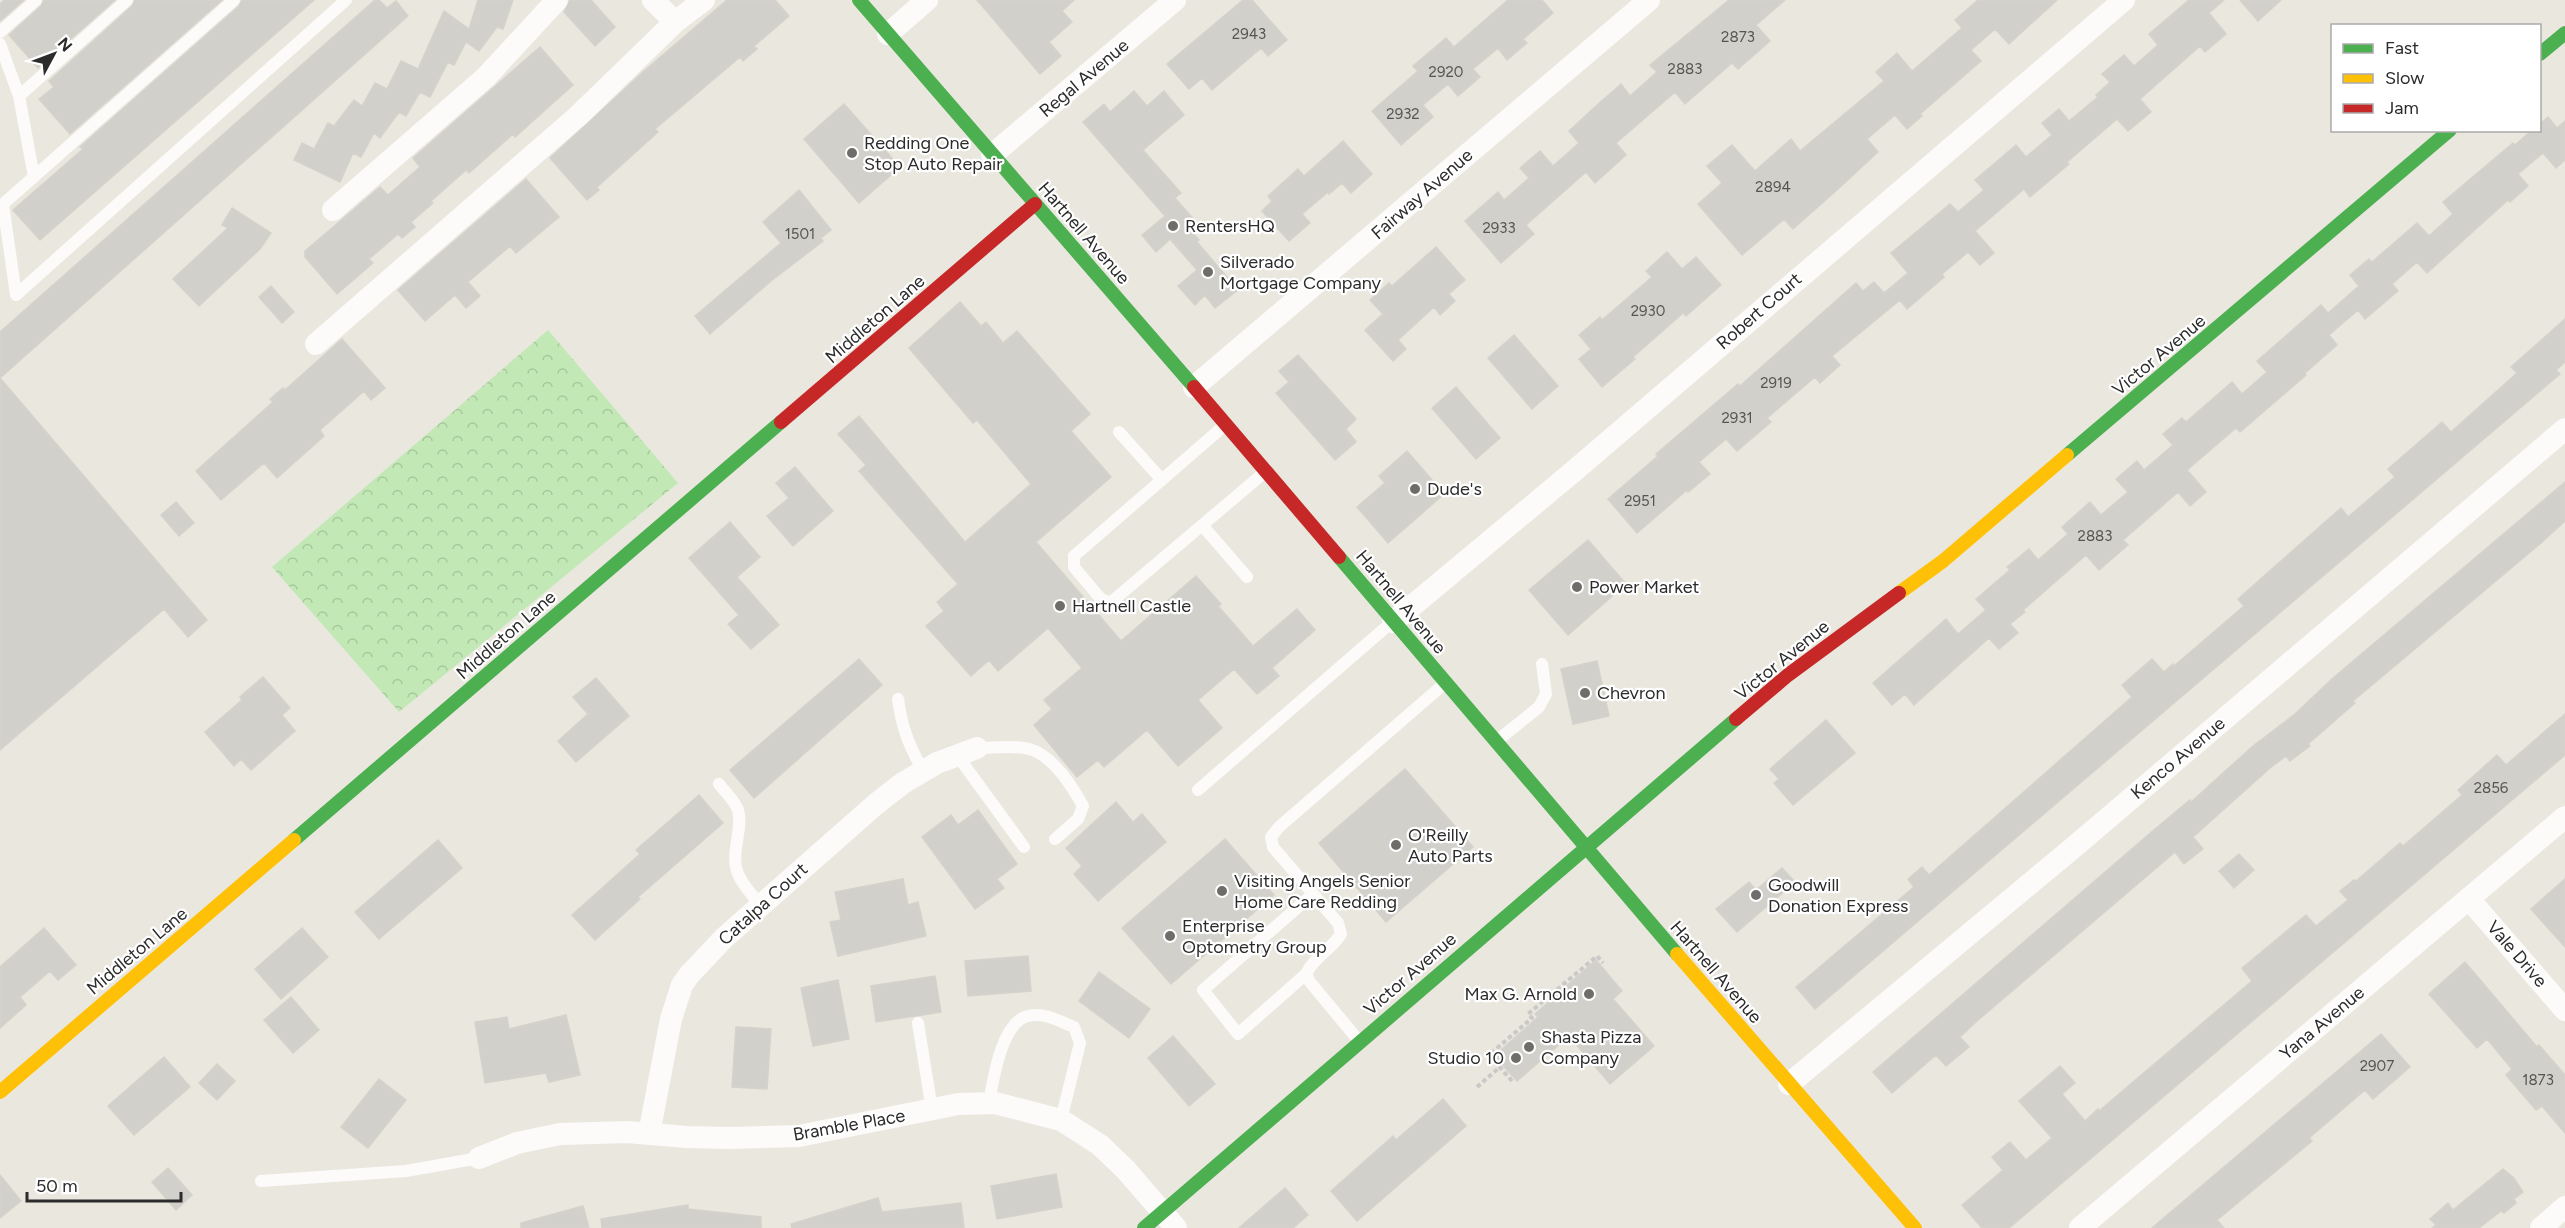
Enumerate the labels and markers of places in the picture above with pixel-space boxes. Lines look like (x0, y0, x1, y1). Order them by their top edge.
place label: Redding One Stop Auto Repair (864, 132, 1002, 175)
marker: Redding One Stop Auto Repair (845, 146, 859, 160)
place label: RentersHQ (1185, 215, 1275, 237)
marker: RentersHQ (1166, 219, 1180, 233)
place label: Silverado Mortgage Company (1220, 251, 1382, 294)
marker: Silverado Mortgage Company (1201, 265, 1215, 279)
place label: Dude's (1427, 478, 1482, 500)
marker: Dude's (1408, 482, 1422, 496)
place label: Power Market (1589, 576, 1700, 598)
marker: Power Market (1570, 580, 1584, 594)
place label: Hartnell Castle (1072, 595, 1191, 617)
marker: Hartnell Castle (1053, 599, 1067, 613)
place label: Chevron (1597, 682, 1666, 704)
marker: Chevron (1578, 686, 1592, 700)
place label: O'Reilly Auto Parts (1408, 824, 1493, 867)
marker: O'Reilly Auto Parts (1389, 838, 1403, 852)
place label: Visiting Angels Senior Home Care Redding (1234, 870, 1410, 913)
place label: Goodwill Donation Express (1768, 874, 1908, 917)
marker: Visiting Angels Senior Home Care Redding (1215, 884, 1229, 898)
marker: Goodwill Donation Express (1749, 888, 1763, 902)
place label: Enterprise Optometry Group (1182, 915, 1327, 958)
marker: Enterprise Optometry Group (1163, 929, 1177, 943)
place label: Max G. Arnold (1464, 983, 1577, 1005)
marker: Max G. Arnold (1582, 987, 1596, 1001)
place label: Shasta Pizza Company (1541, 1026, 1642, 1069)
marker: Shasta Pizza Company (1522, 1040, 1536, 1054)
place label: Studio 10 (1428, 1047, 1504, 1069)
marker: Studio 10 (1509, 1051, 1523, 1065)

